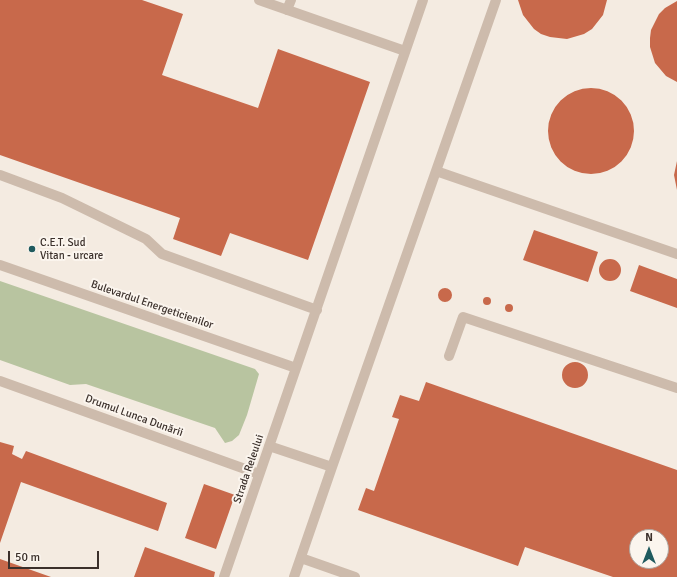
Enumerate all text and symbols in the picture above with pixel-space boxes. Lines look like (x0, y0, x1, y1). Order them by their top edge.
place label: C.E.T. Sud Vitan - urcare (40, 236, 103, 262)
marker: C.E.T. Sud Vitan - urcare (27, 244, 37, 254)
street label: Bulevardul Energeticienilor (89, 278, 215, 332)
street label: Drumul Lunca Dunării (83, 392, 185, 440)
street label: Strada Releului (231, 433, 267, 505)
north arrow (629, 529, 669, 569)
text: N (645, 531, 653, 544)
scale bar (10, 543, 101, 569)
text: 50 m (15, 550, 40, 565)

